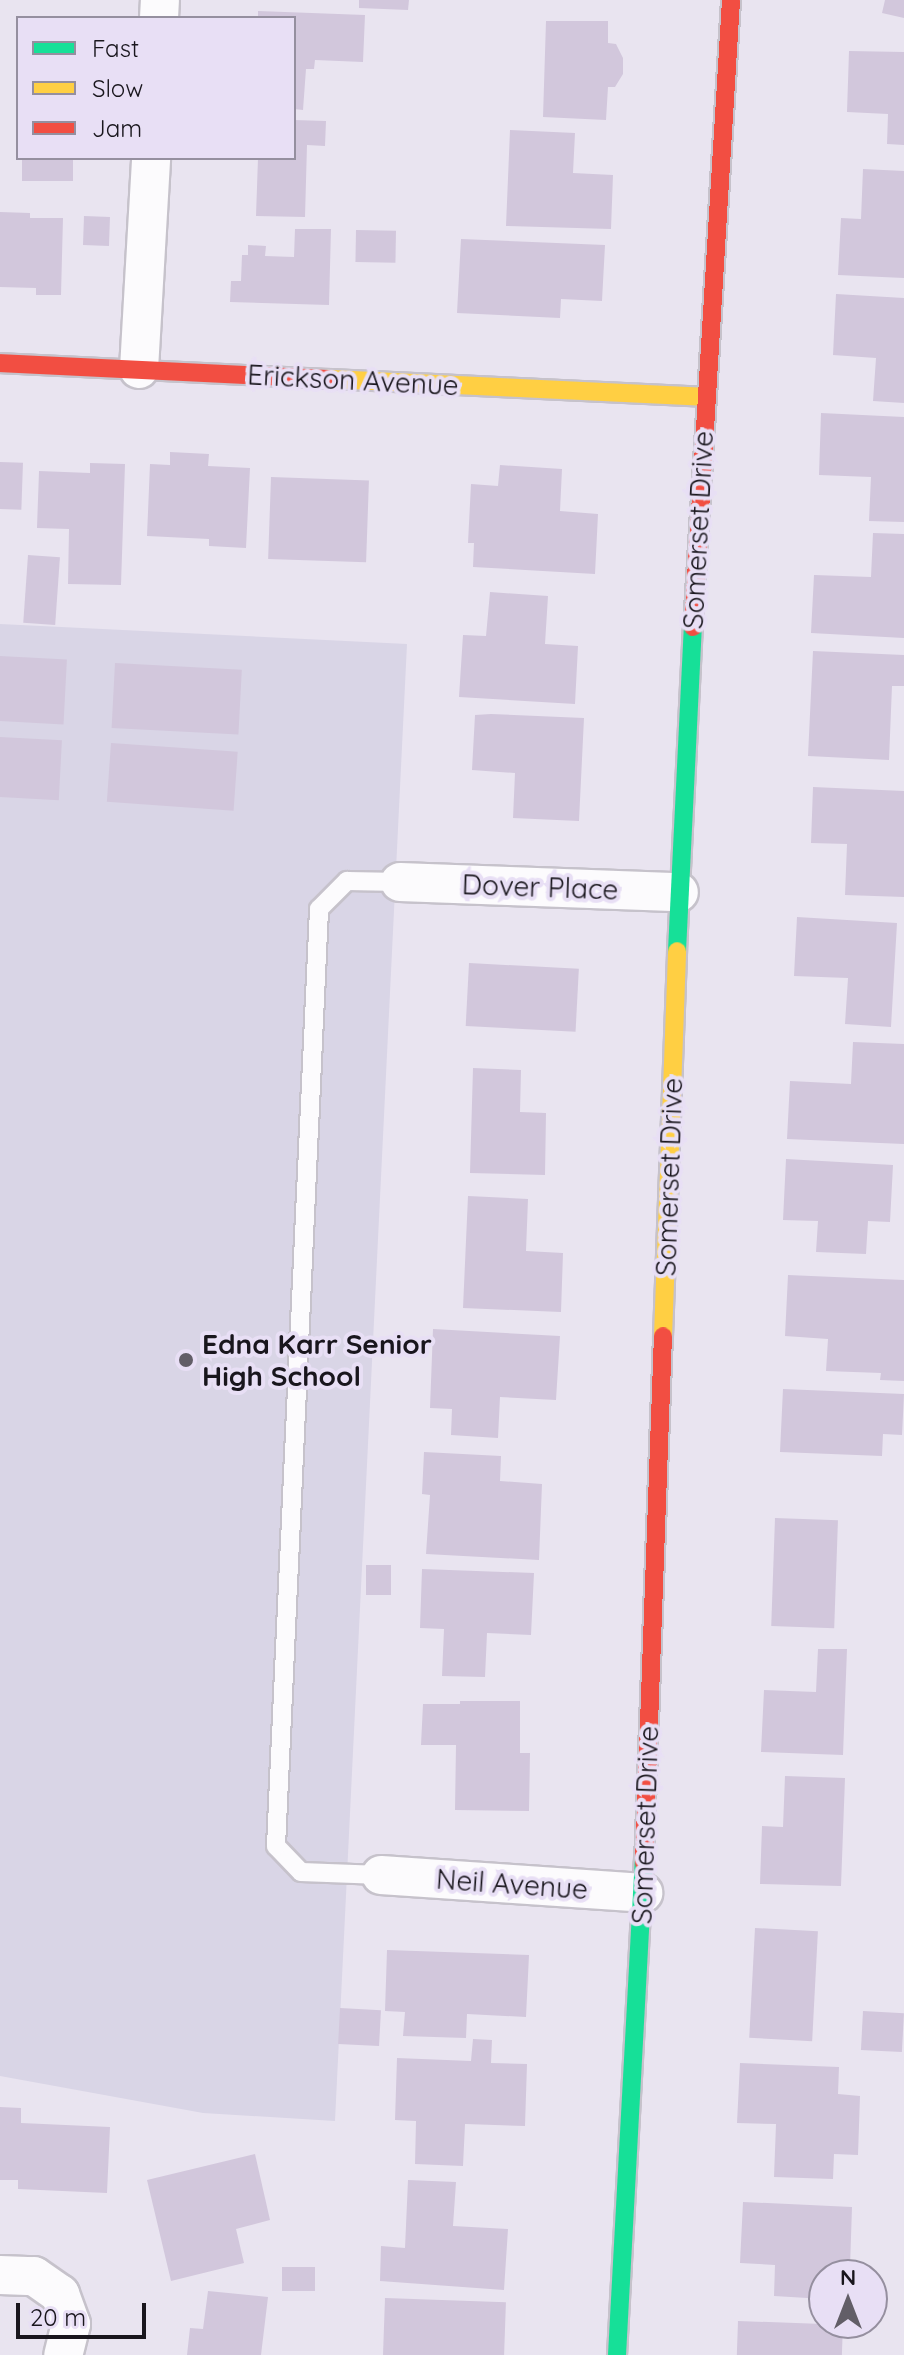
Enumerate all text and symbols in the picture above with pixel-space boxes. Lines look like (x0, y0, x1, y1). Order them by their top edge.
legend (16, 16, 296, 160)
text: Fast (92, 33, 139, 63)
text: Slow (92, 73, 143, 103)
text: Jam (92, 113, 142, 143)
street label: Erickson Avenue (246, 358, 460, 402)
street label: Somerset Drive (676, 430, 720, 630)
street label: Dover Place (461, 867, 619, 907)
street label: Somerset Drive (649, 1077, 689, 1277)
place label: Edna Karr Senior High School (202, 1327, 432, 1393)
marker: Edna Karr Senior High School (177, 1351, 195, 1369)
street label: Somerset Drive (625, 1725, 665, 1925)
street label: Neil Avenue (435, 1862, 589, 1906)
north arrow (808, 2259, 888, 2339)
text: N (840, 2263, 856, 2291)
scale bar (20, 2287, 150, 2337)
text: 20 m (30, 2302, 86, 2332)

